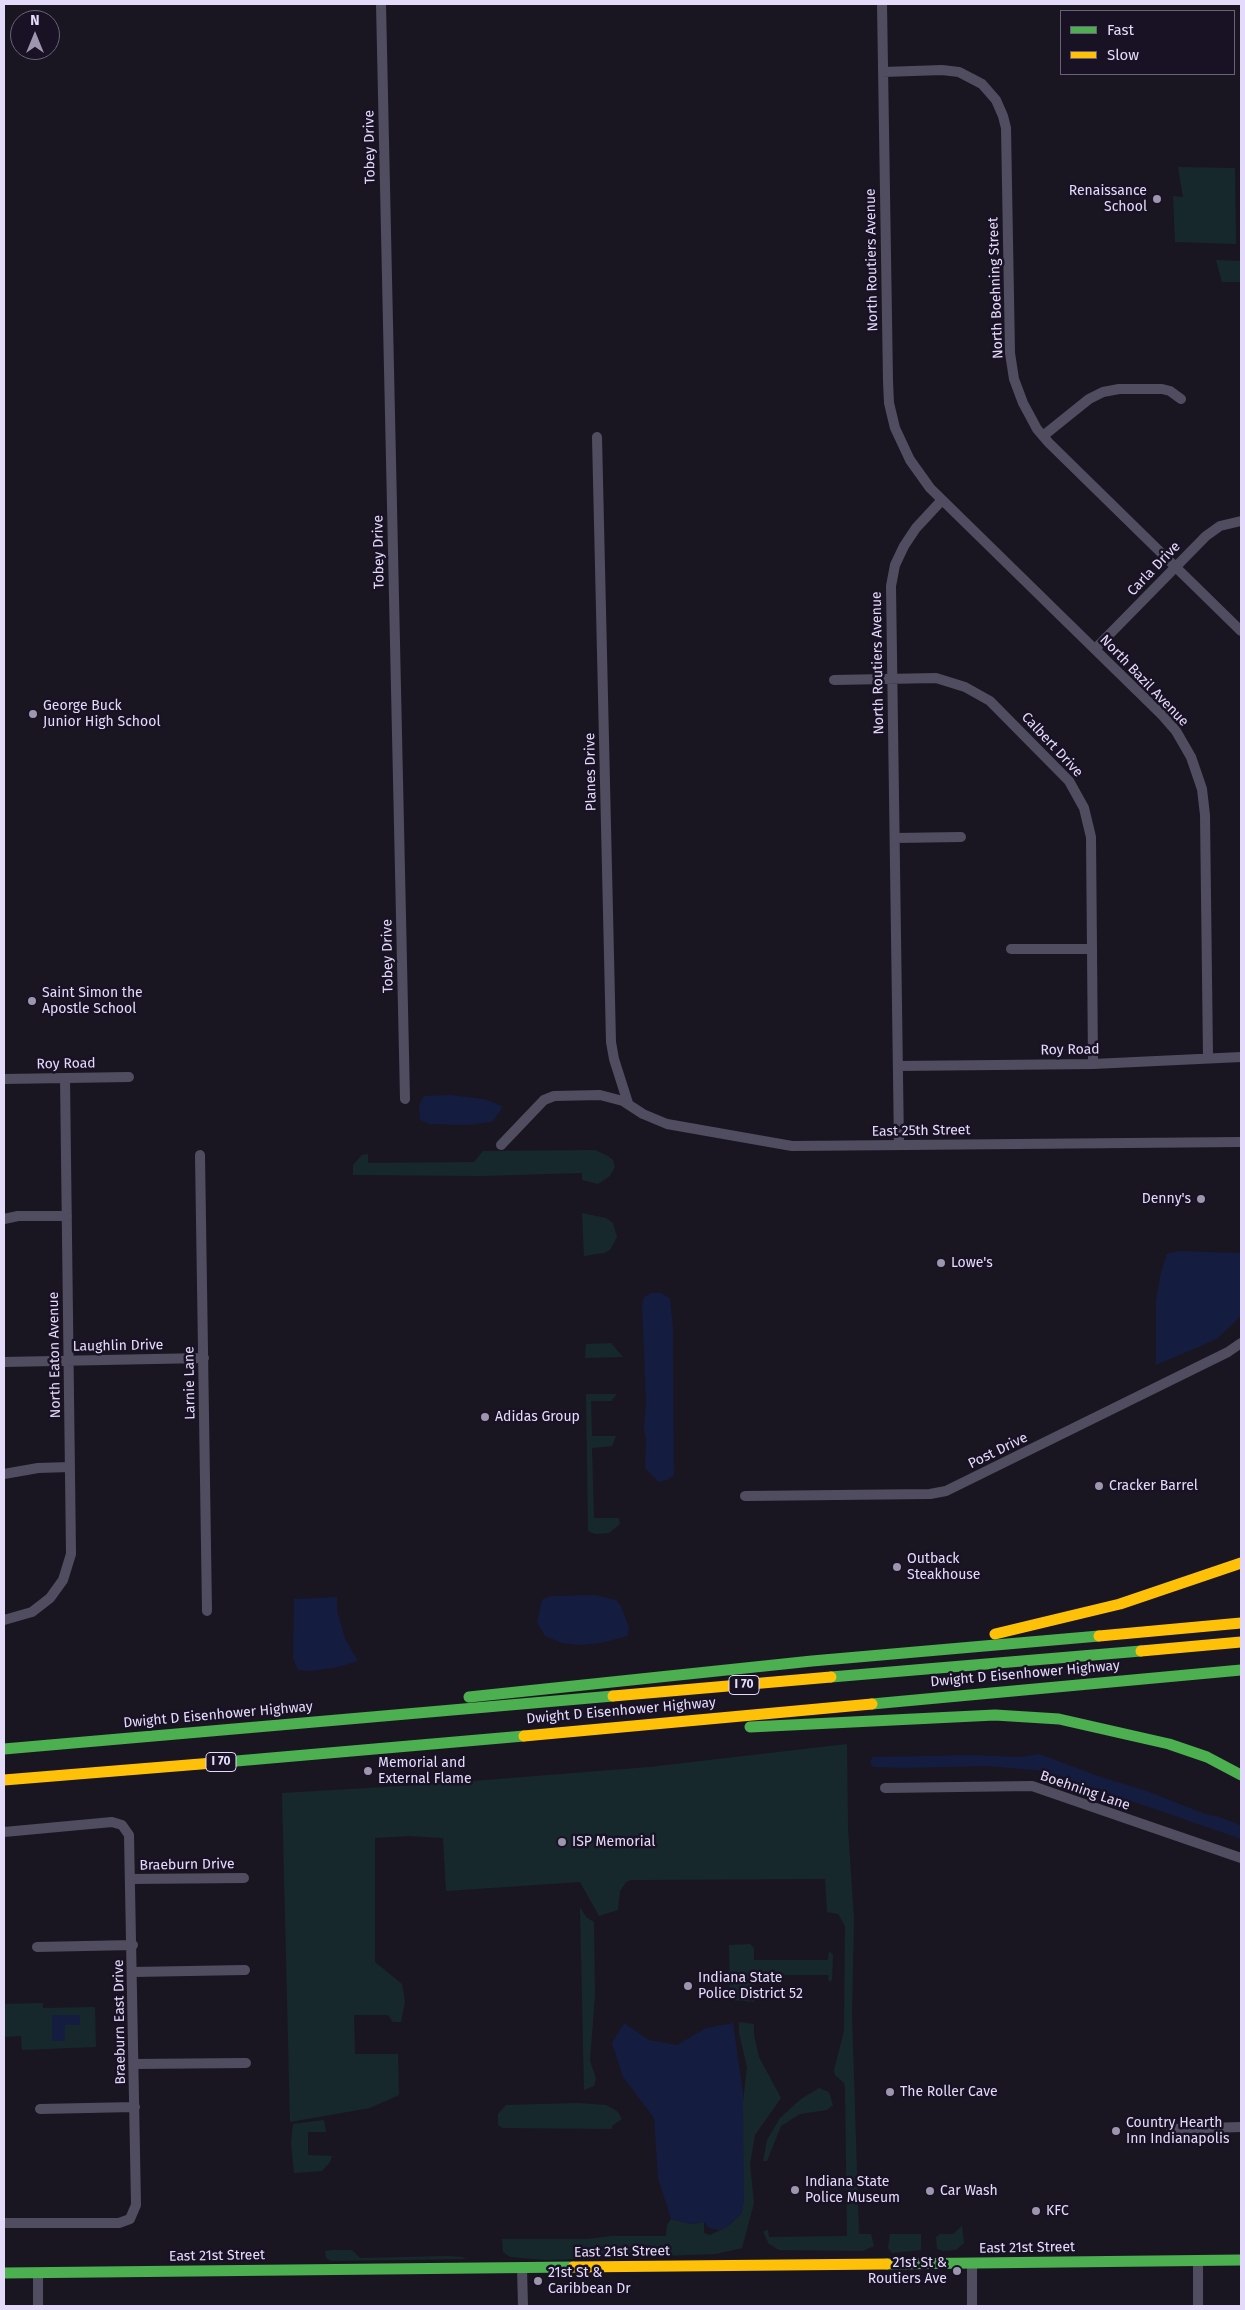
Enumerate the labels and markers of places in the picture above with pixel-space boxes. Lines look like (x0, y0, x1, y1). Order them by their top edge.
place label: Renaissance School (1069, 183, 1147, 216)
marker: Renaissance School (1151, 193, 1163, 205)
place label: George Buck Junior High School (43, 698, 161, 730)
marker: George Buck Junior High School (27, 708, 39, 720)
place label: Saint Simon the Apostle School (42, 985, 143, 1018)
marker: Saint Simon the Apostle School (26, 995, 38, 1007)
place label: Denny's (1142, 1191, 1191, 1207)
marker: Denny's (1195, 1193, 1207, 1205)
place label: Lowe's (951, 1255, 993, 1271)
marker: Lowe's (935, 1257, 947, 1269)
place label: Adidas Group (495, 1409, 580, 1425)
marker: Adidas Group (479, 1411, 491, 1423)
place label: Cracker Barrel (1109, 1478, 1198, 1494)
marker: Cracker Barrel (1093, 1480, 1105, 1492)
place label: Outback Steakhouse (907, 1551, 980, 1584)
marker: Outback Steakhouse (891, 1561, 903, 1573)
place label: Memorial and External Flame (378, 1755, 472, 1788)
marker: Memorial and External Flame (362, 1765, 374, 1777)
place label: ISP Memorial (572, 1834, 655, 1850)
marker: ISP Memorial (556, 1836, 568, 1848)
place label: Indiana State Police District 52 (698, 1970, 803, 2002)
marker: Indiana State Police District 52 (682, 1980, 694, 1992)
place label: The Roller Cave (900, 2084, 998, 2100)
marker: The Roller Cave (884, 2086, 896, 2098)
place label: Country Hearth Inn Indianapolis (1126, 2115, 1229, 2148)
marker: Country Hearth Inn Indianapolis (1110, 2125, 1122, 2137)
place label: Indiana State Police Museum (805, 2174, 900, 2206)
place label: Car Wash (940, 2183, 998, 2199)
marker: Indiana State Police Museum (789, 2184, 801, 2196)
marker: Car Wash (924, 2185, 936, 2197)
place label: KFC (1046, 2203, 1069, 2219)
marker: KFC (1030, 2205, 1042, 2217)
place label: 21st St & Routiers Ave (868, 2255, 947, 2288)
place label: 21st St & Caribbean Dr (548, 2265, 631, 2298)
marker: 21st St & Routiers Ave (951, 2265, 963, 2277)
marker: 21st St & Caribbean Dr (532, 2275, 544, 2287)

